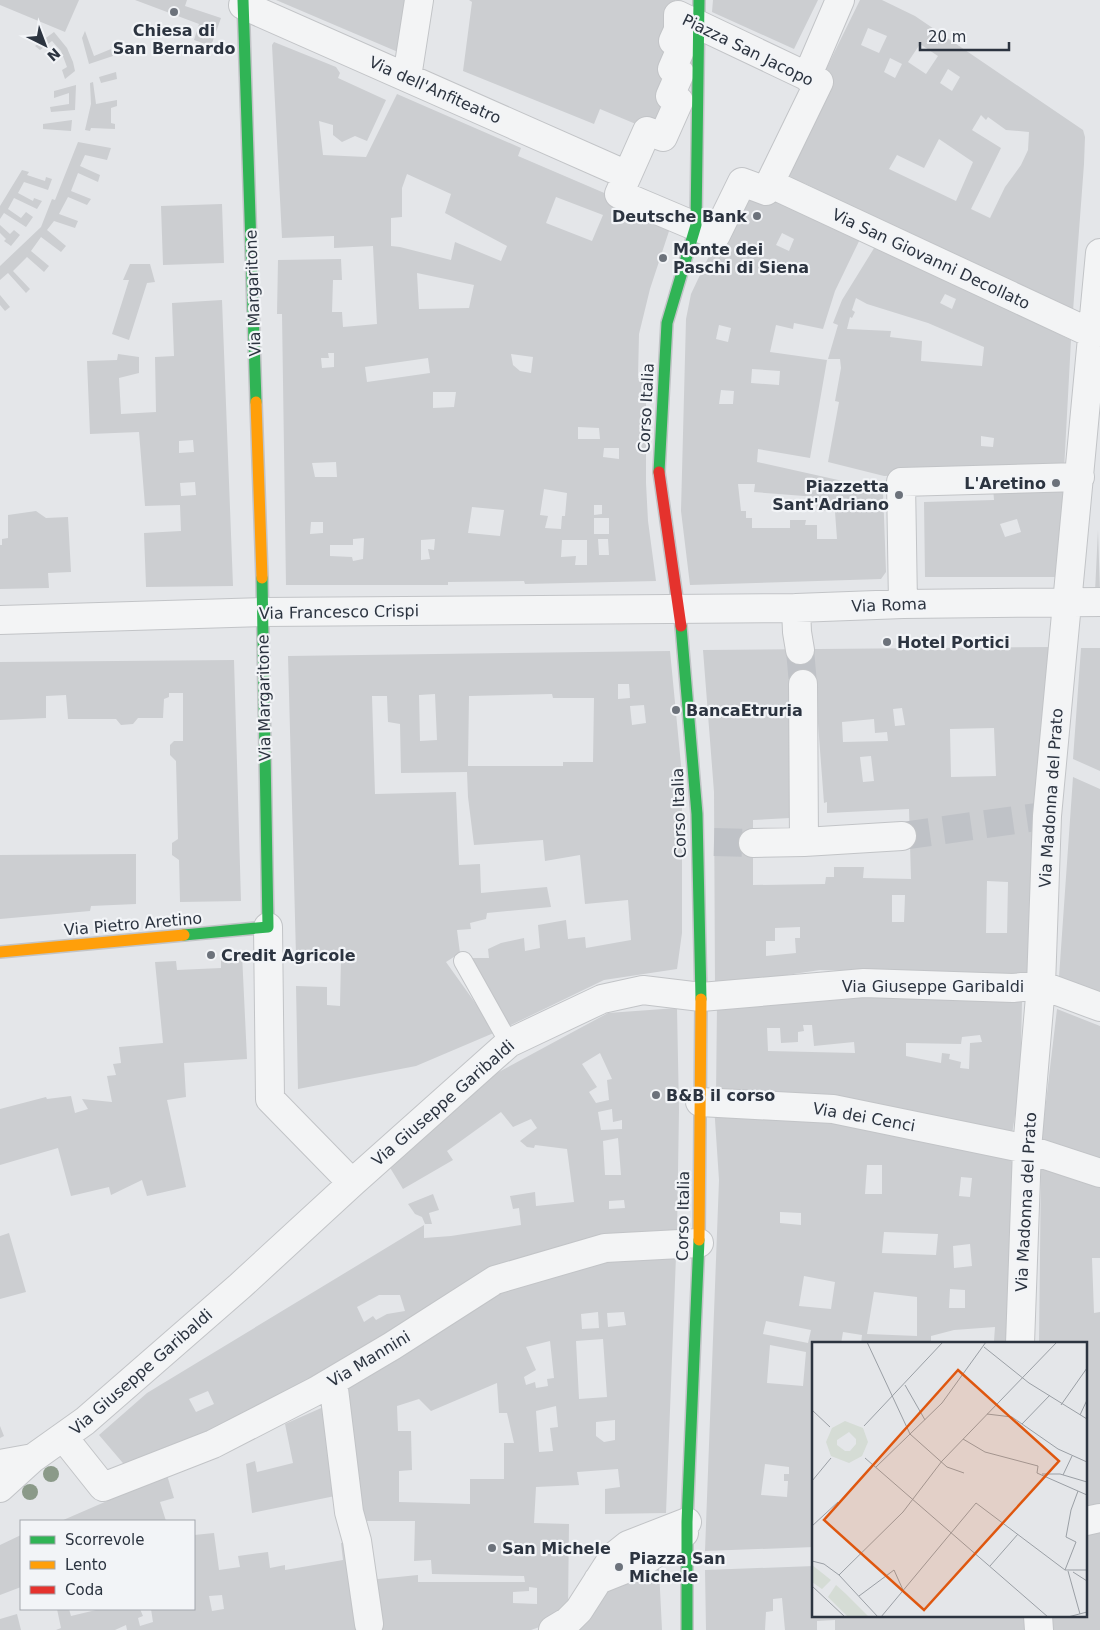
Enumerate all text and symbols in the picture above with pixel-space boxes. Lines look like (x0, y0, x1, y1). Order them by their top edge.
marker: Chiesa di San Bernardo (168, 6, 180, 18)
street label: Piazza San Jacopo (679, 10, 817, 90)
north arrow (20, 20, 70, 70)
scale bar (920, 20, 1009, 52)
place label: Chiesa di San Bernardo (113, 21, 235, 58)
text: 20 m (928, 28, 966, 46)
text: N (44, 45, 63, 65)
street label: Via dell'Anfiteatro (366, 52, 504, 128)
street label: Via San Giovanni Decollato (829, 205, 1033, 313)
place label: Deutsche Bank (612, 207, 747, 226)
marker: Deutsche Bank (751, 210, 763, 222)
street label: Via Margaritone (241, 229, 265, 357)
place label: Monte dei Paschi di Siena (673, 240, 809, 277)
marker: Monte dei Paschi di Siena (657, 252, 669, 264)
street label: Corso Italia (634, 362, 658, 454)
place label: L'Aretino (964, 474, 1046, 493)
place label: Piazzetta Sant'Adriano (772, 477, 889, 514)
marker: L'Aretino (1050, 477, 1062, 489)
marker: Piazzetta Sant'Adriano (893, 489, 905, 501)
street label: Via Roma (851, 594, 927, 616)
street label: Via Francesco Crispi (259, 601, 419, 623)
place label: Hotel Portici (897, 633, 1010, 652)
street label: Via Margaritone (253, 634, 275, 762)
marker: Hotel Portici (881, 636, 893, 648)
place label: BancaEtruria (686, 701, 803, 720)
marker: BancaEtruria (670, 704, 682, 716)
street label: Via Madonna del Prato (1035, 708, 1067, 888)
street label: Corso Italia (668, 768, 690, 858)
street label: Via Pietro Aretino (63, 908, 203, 940)
place label: Credit Agricole (221, 946, 356, 965)
marker: Credit Agricole (205, 949, 217, 961)
street label: Via Giuseppe Garibaldi (842, 977, 1024, 996)
street label: Via Giuseppe Garibaldi (368, 1036, 518, 1170)
place label: B&B il corso (666, 1086, 775, 1105)
marker: B&B il corso (650, 1089, 662, 1101)
street label: Via dei Cenci (811, 1099, 917, 1135)
street label: Via Madonna del Prato (1012, 1112, 1040, 1292)
street label: Corso Italia (673, 1171, 693, 1261)
street label: Via Giuseppe Garibaldi (66, 1305, 216, 1439)
street label: Via Mannini (324, 1327, 414, 1391)
inset map (812, 1342, 1088, 1618)
legend (20, 1520, 195, 1610)
text: Scorrevole (65, 1531, 144, 1549)
place label: San Michele (502, 1539, 611, 1558)
marker: San Michele (486, 1542, 498, 1554)
place label: Piazza San Michele (629, 1549, 726, 1586)
text: Lento (65, 1556, 107, 1574)
marker: Piazza San Michele (613, 1561, 625, 1573)
text: Coda (65, 1581, 103, 1599)

